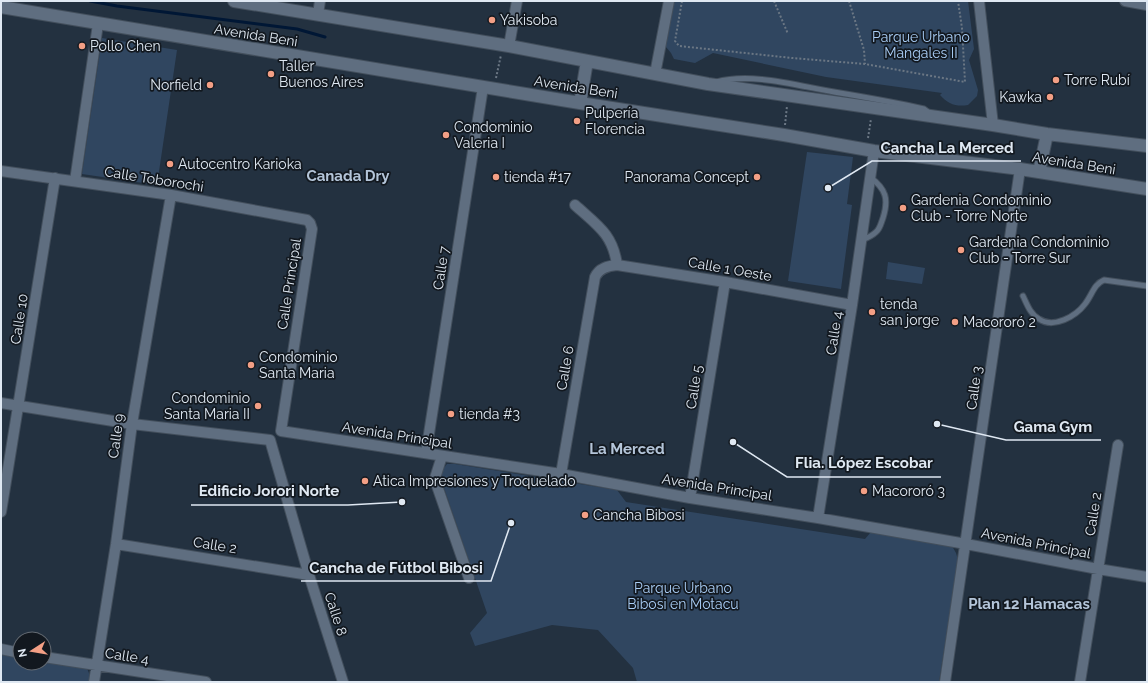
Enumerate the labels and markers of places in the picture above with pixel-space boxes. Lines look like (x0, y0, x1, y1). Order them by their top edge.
place label: Yakisoba (500, 12, 557, 28)
marker: Yakisoba (487, 15, 497, 25)
place label: Pollo Chen (90, 38, 161, 54)
marker: Pollo Chen (77, 41, 87, 51)
place label: Taller Buenos Aires (279, 58, 364, 90)
marker: Taller Buenos Aires (266, 69, 276, 79)
place label: Torre Rubí (1064, 72, 1131, 88)
marker: Torre Rubí (1051, 75, 1061, 85)
place label: Norfield (150, 77, 202, 93)
marker: Norfield (205, 80, 215, 90)
place label: Kawka (999, 89, 1042, 105)
marker: Kawka (1045, 92, 1055, 102)
place label: Pulpería Florencia (585, 105, 645, 137)
marker: Pulpería Florencia (572, 116, 582, 126)
place label: Condominio Valeria I (454, 119, 533, 151)
marker: Condominio Valeria I (441, 130, 451, 140)
callout: Cancha La Merced (872, 134, 1021, 161)
place label: Autocentro Karioka (178, 156, 302, 172)
marker: Autocentro Karioka (165, 159, 175, 169)
place label: tienda #17 (504, 169, 571, 185)
place label: Panorama Concept (625, 169, 749, 185)
marker: tienda #17 (491, 172, 501, 182)
marker: Panorama Concept (752, 172, 762, 182)
place label: Gardenia Condominio Club - Torre Norte (911, 192, 1051, 224)
marker: Gardenia Condominio Club - Torre Norte (898, 203, 908, 213)
place label: Gardenia Condominio Club - Torre Sur (969, 234, 1109, 266)
marker: Gardenia Condominio Club - Torre Sur (956, 245, 966, 255)
place label: tenda san jorge (880, 296, 939, 328)
marker: tenda san jorge (867, 307, 877, 317)
place label: Macororó 2 (963, 314, 1036, 330)
marker: Macororó 2 (950, 317, 960, 327)
place label: Condominio Santa Maria (259, 349, 338, 381)
marker: Condominio Santa Maria (246, 360, 256, 370)
place label: Condominio Santa Maria II (164, 390, 250, 422)
marker: Condominio Santa Maria II (253, 401, 263, 411)
place label: tienda #3 (459, 406, 520, 422)
marker: tienda #3 (446, 409, 456, 419)
callout: Gama Gym (1006, 413, 1101, 440)
callout: Flia. López Escobar (787, 450, 941, 477)
place label: Atica Impresiones y Troquelado (373, 473, 575, 489)
marker: Atica Impresiones y Troquelado (360, 476, 370, 486)
callout: Edificio Jorori Norte (191, 478, 348, 505)
place label: Macororó 3 (872, 483, 945, 499)
marker: Macororó 3 (859, 486, 869, 496)
place label: Cancha Bibosi (593, 507, 685, 523)
marker: Cancha Bibosi (580, 510, 590, 520)
callout: Cancha de Fútbol Bibosi (301, 554, 491, 581)

